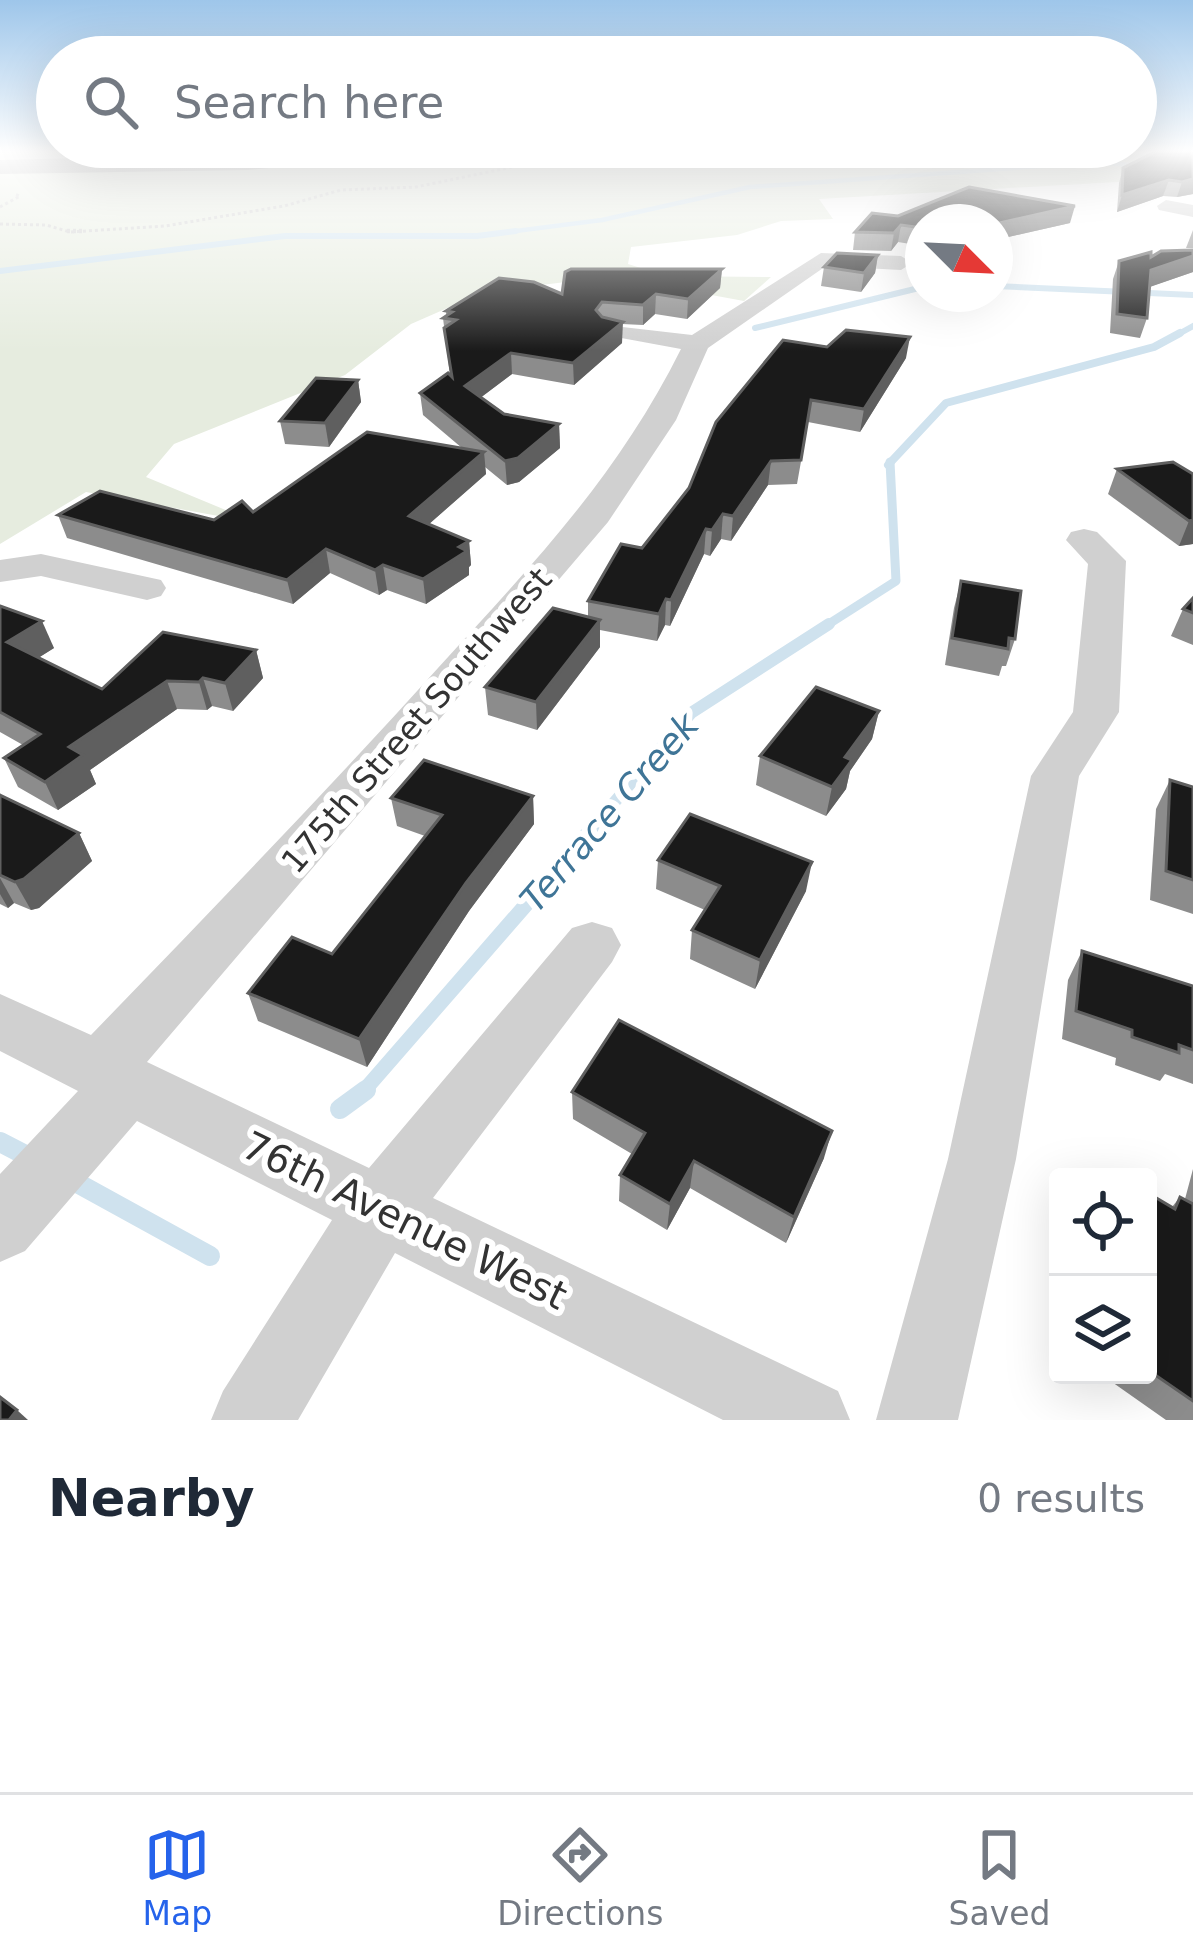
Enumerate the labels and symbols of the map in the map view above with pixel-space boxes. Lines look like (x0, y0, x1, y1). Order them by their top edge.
north arrow (905, 204, 1013, 312)
street label: 175th Street Southwest (273, 560, 560, 881)
water label: Terrace Creek (512, 703, 708, 920)
street label: 76th Avenue West (235, 1122, 574, 1319)

